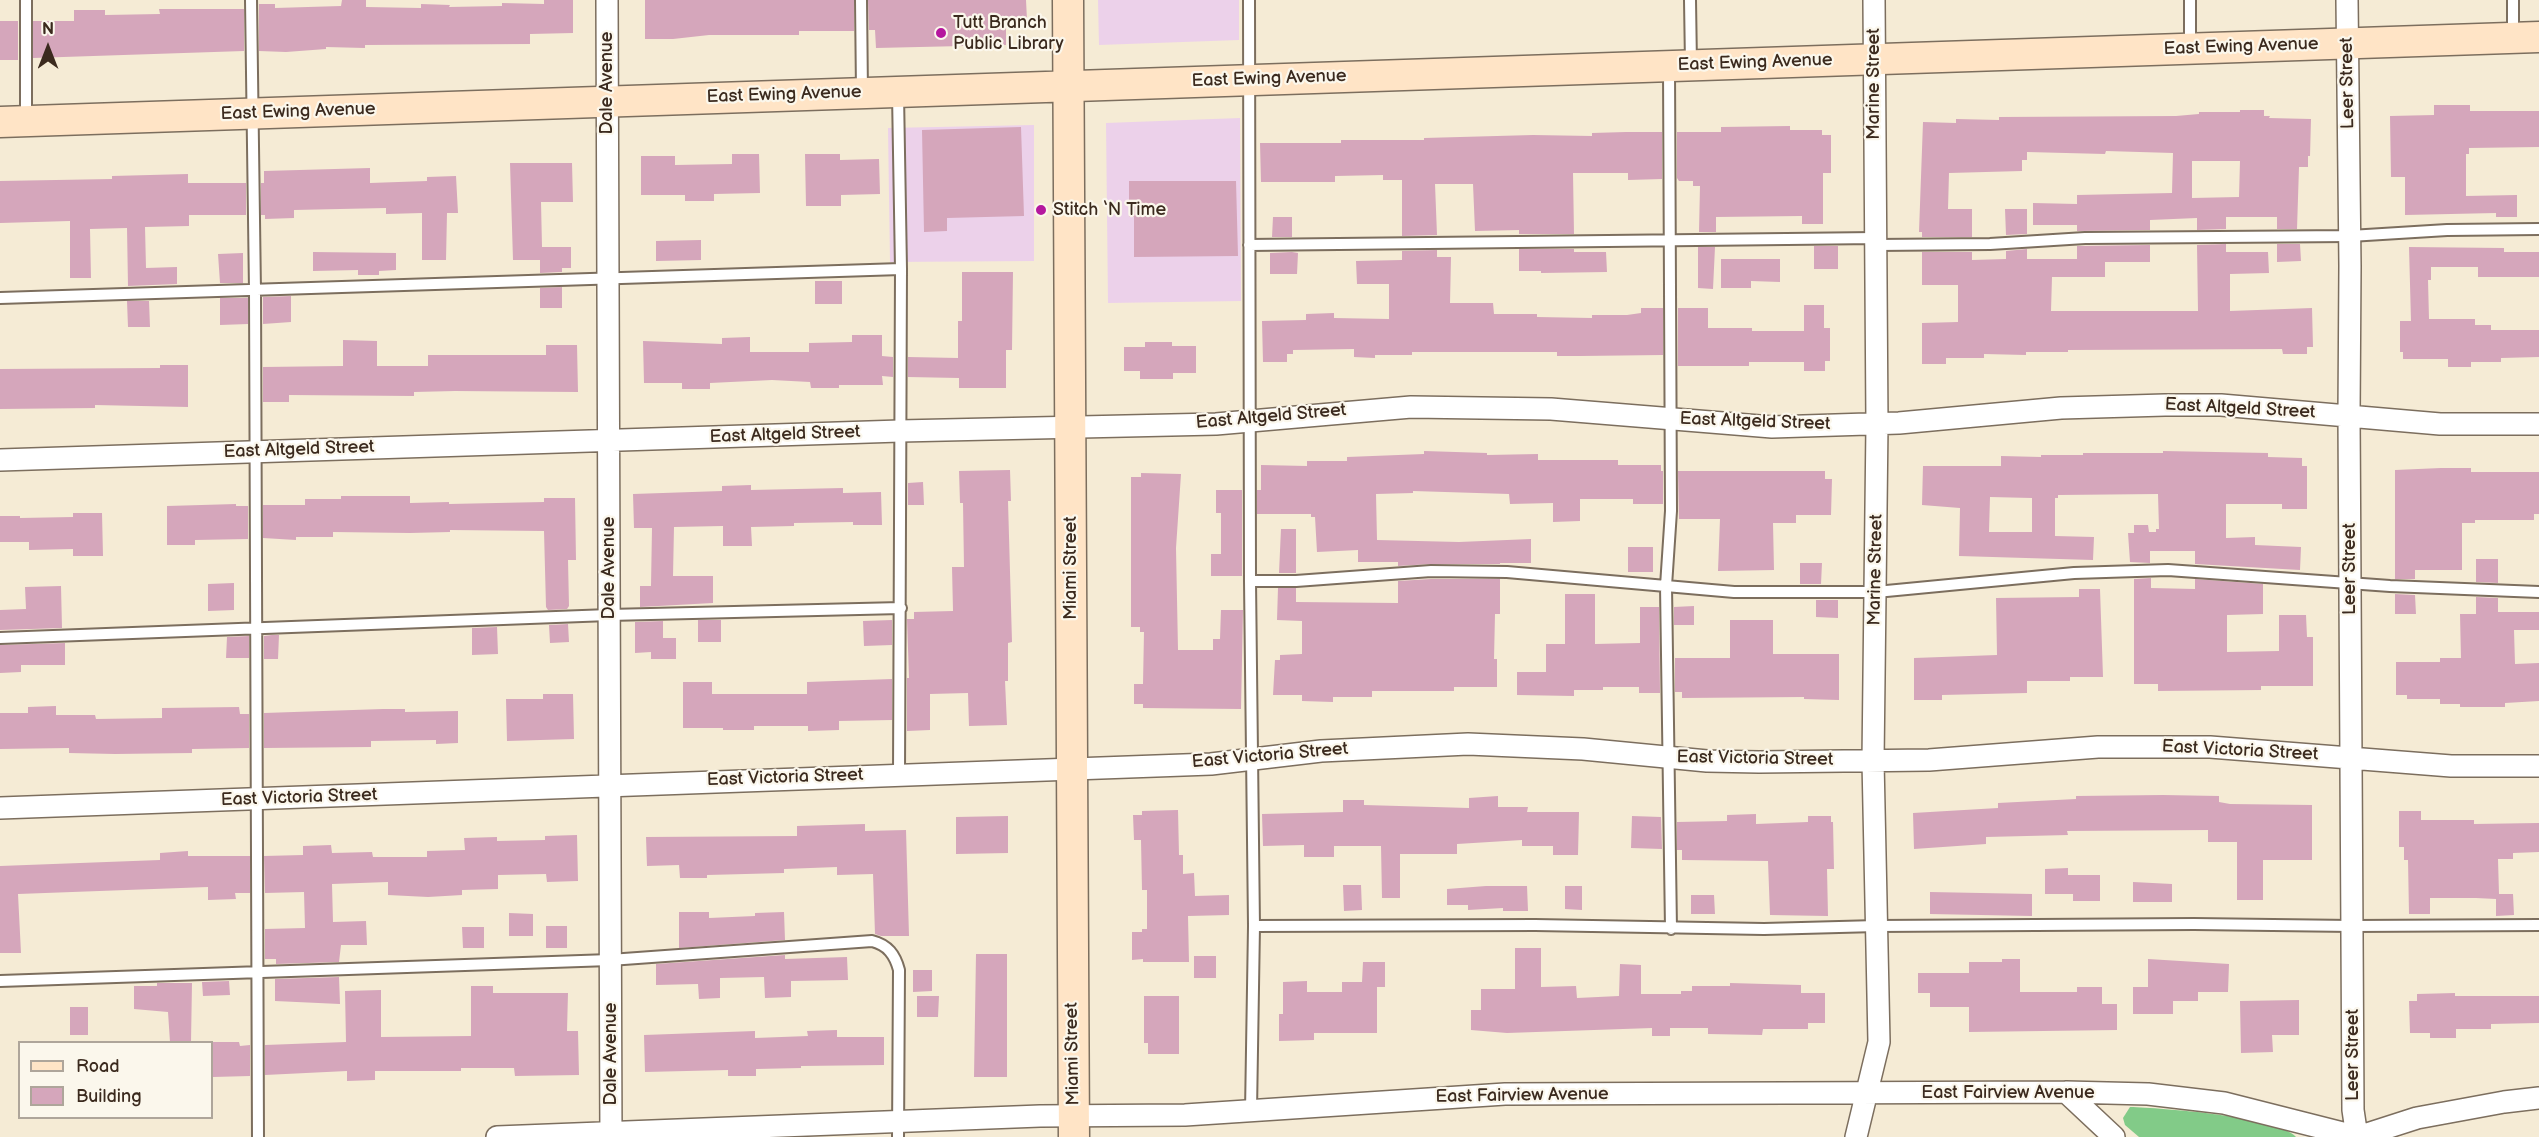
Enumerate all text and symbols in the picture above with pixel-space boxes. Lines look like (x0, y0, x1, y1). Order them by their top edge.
place label: Tutt Branch Public Library (953, 12, 1064, 54)
north arrow (18, 18, 78, 78)
text: N (42, 20, 54, 39)
marker: Tutt Branch Public Library (934, 26, 948, 40)
street label: Marine Street (1863, 28, 1885, 140)
street label: Dale Avenue (596, 32, 618, 134)
street label: East Ewing Avenue (2163, 34, 2319, 60)
street label: Leer Street (2336, 37, 2360, 129)
street label: East Ewing Avenue (1677, 50, 1833, 76)
street label: East Ewing Avenue (1191, 66, 1347, 92)
street label: East Ewing Avenue (706, 82, 862, 108)
street label: East Ewing Avenue (220, 99, 376, 125)
place label: Stitch ‘N Time (1053, 199, 1166, 221)
marker: Stitch ‘N Time (1034, 203, 1048, 217)
street label: East Altgeld Street (2164, 394, 2316, 424)
street label: East Altgeld Street (1195, 400, 1347, 434)
street label: East Altgeld Street (1679, 409, 1831, 435)
street label: East Altgeld Street (709, 422, 861, 448)
street label: East Altgeld Street (223, 437, 375, 463)
street label: Marine Street (1864, 514, 1888, 626)
street label: Miami Street (1060, 516, 1082, 620)
street label: Dale Avenue (598, 517, 620, 619)
street label: Leer Street (2339, 523, 2361, 615)
street label: East Victoria Street (2161, 736, 2319, 766)
street label: East Victoria Street (1191, 738, 1349, 774)
street label: East Victoria Street (1676, 747, 1834, 771)
street label: East Victoria Street (706, 764, 864, 792)
street label: East Victoria Street (220, 784, 378, 812)
street label: Miami Street (1061, 1002, 1085, 1106)
street label: Dale Avenue (600, 1003, 622, 1105)
street label: Leer Street (2342, 1009, 2364, 1101)
legend (18, 1041, 213, 1119)
text: Road (76, 1056, 120, 1077)
street label: East Fairview Avenue (1921, 1082, 2095, 1104)
street label: East Fairview Avenue (1435, 1084, 1609, 1108)
text: Building (76, 1086, 142, 1107)

